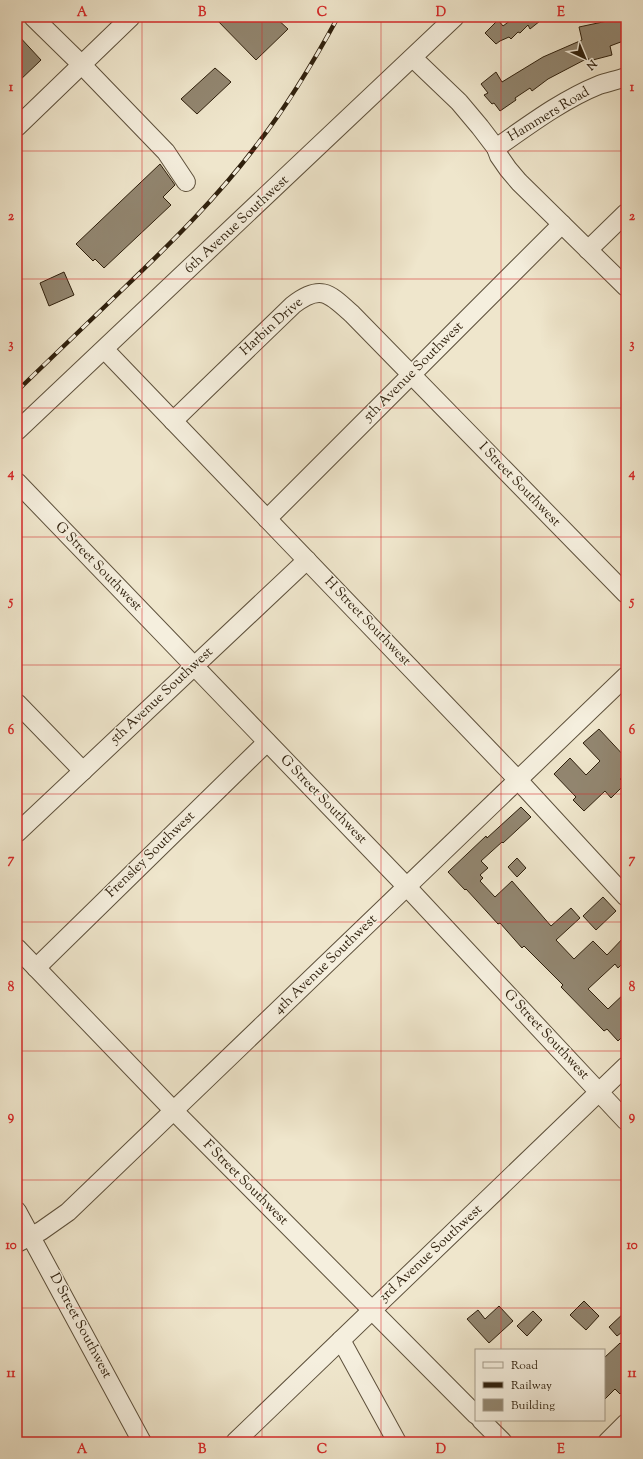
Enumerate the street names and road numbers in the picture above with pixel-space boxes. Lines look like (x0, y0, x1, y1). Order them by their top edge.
street label: Hammers Road (504, 83, 594, 147)
street label: 6th Avenue Southwest (180, 171, 294, 279)
street label: Harbin Drive (236, 293, 308, 361)
street label: 5th Avenue Southwest (359, 317, 469, 427)
street label: I Street Southwest (473, 438, 565, 532)
street label: G Street Southwest (50, 518, 146, 616)
street label: H Street Southwest (319, 573, 415, 671)
street label: 5th Avenue Southwest (105, 643, 218, 750)
street label: G Street Southwest (275, 751, 371, 849)
street label: Frensley Southwest (102, 807, 200, 903)
street label: 4th Avenue Southwest (270, 910, 382, 1020)
street label: G Street Southwest (499, 985, 593, 1085)
street label: F Street Southwest (198, 1136, 292, 1230)
street label: 3rd Avenue Southwest (375, 1200, 487, 1307)
street label: D Street Southwest (44, 1270, 116, 1383)

